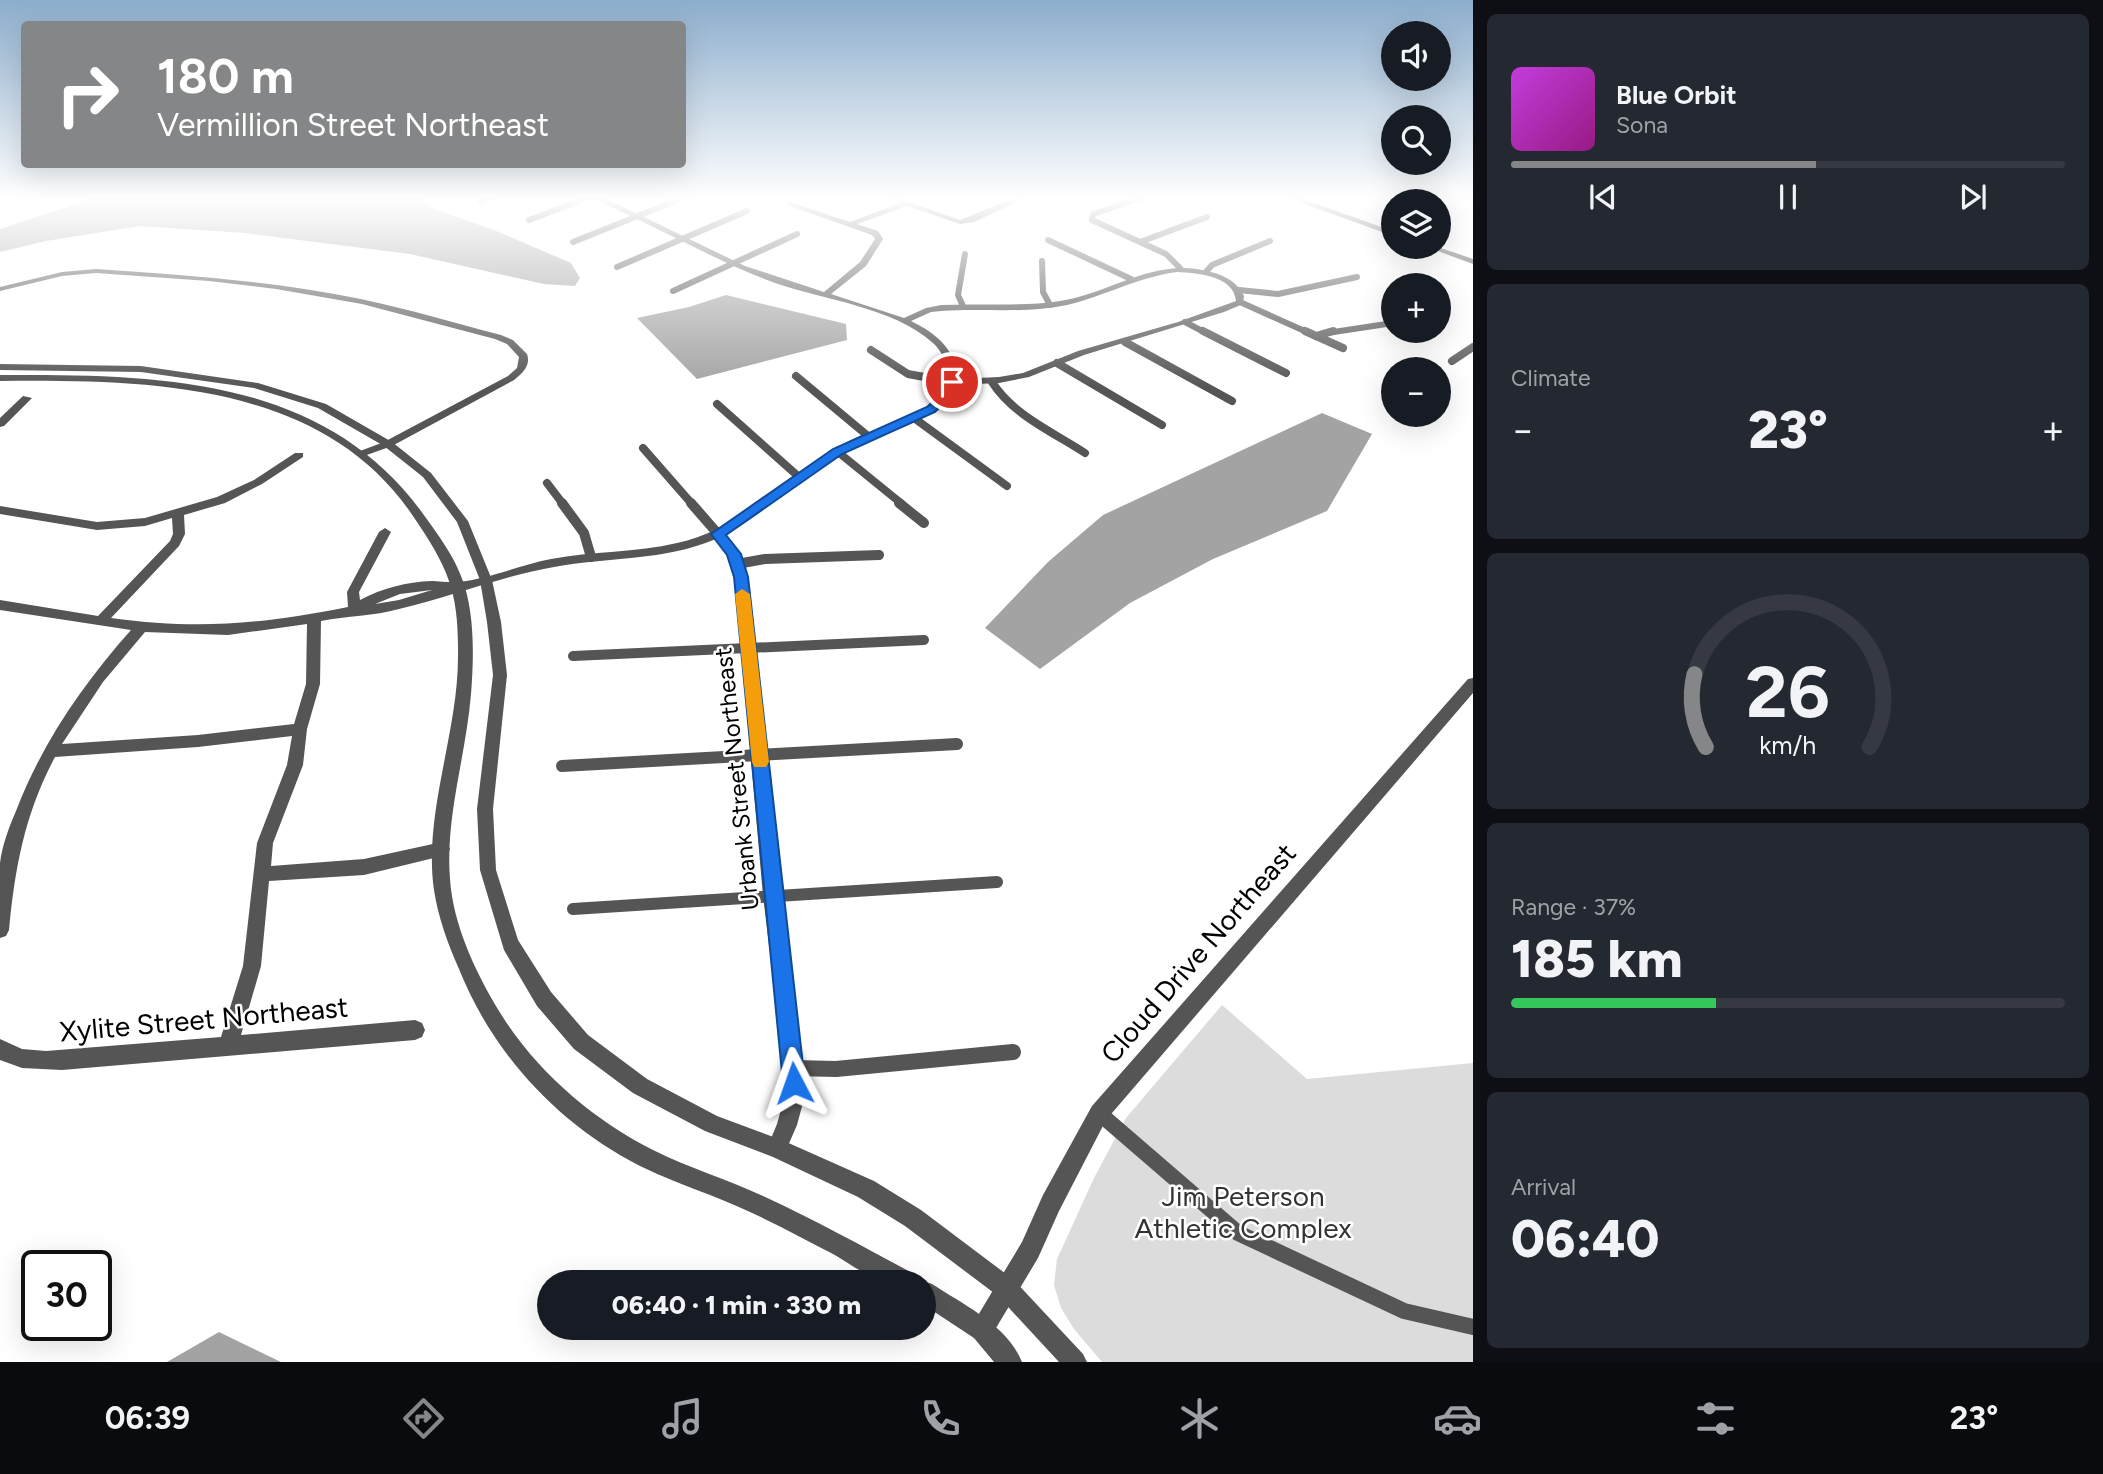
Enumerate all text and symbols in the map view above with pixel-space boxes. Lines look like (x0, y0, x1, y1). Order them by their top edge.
map controls (1381, 21, 1451, 427)
button: sound (1381, 21, 1451, 91)
text: 180 m (157, 46, 294, 105)
icon: right (42, 49, 133, 140)
text: Blue Orbit (1616, 79, 1737, 111)
button: search (1381, 105, 1451, 175)
text: Vermillion Street Northeast (157, 106, 549, 144)
text: Sona (1616, 111, 1668, 139)
icon: previous (1584, 178, 1622, 216)
icon: pause (1769, 178, 1807, 216)
icon: next (1954, 178, 1992, 216)
button: layers (1381, 189, 1451, 259)
button: + (1381, 273, 1451, 343)
pin (922, 352, 982, 412)
button: − (1381, 357, 1451, 427)
icon: arrive (933, 363, 971, 401)
text: Climate (1511, 364, 1590, 392)
text: 23° (1748, 399, 1828, 461)
text: − (1511, 407, 1535, 453)
text: + (2041, 407, 2065, 453)
street label: Urbank Street Northeast (708, 646, 765, 912)
text: 26 (1746, 648, 1830, 735)
text: km/h (1759, 730, 1817, 760)
street label: Cloud Drive Northeast (1093, 836, 1303, 1070)
text: Range · 37% (1511, 893, 1636, 921)
text: 185 km (1511, 928, 1683, 990)
street label: Xylite Street Northeast (58, 989, 350, 1049)
position arrow (757, 1046, 831, 1120)
text: Arrival (1511, 1173, 1576, 1201)
park label: Jim Peterson Athletic Complex (1134, 1179, 1352, 1245)
text: 06:40 (1511, 1208, 1659, 1270)
speed limit sign: 30 (21, 1250, 112, 1341)
text: 06:40 · 1 min · 330 m (612, 1289, 861, 1321)
icon: directions (399, 1394, 448, 1443)
icon: music (658, 1394, 707, 1443)
icon: phone (916, 1394, 965, 1443)
icon: climate (1175, 1394, 1224, 1443)
icon: car (1433, 1394, 1482, 1443)
icon: filters (1691, 1394, 1740, 1443)
text: 06:39 (105, 1399, 190, 1437)
text: 23° (1950, 1399, 1998, 1437)

